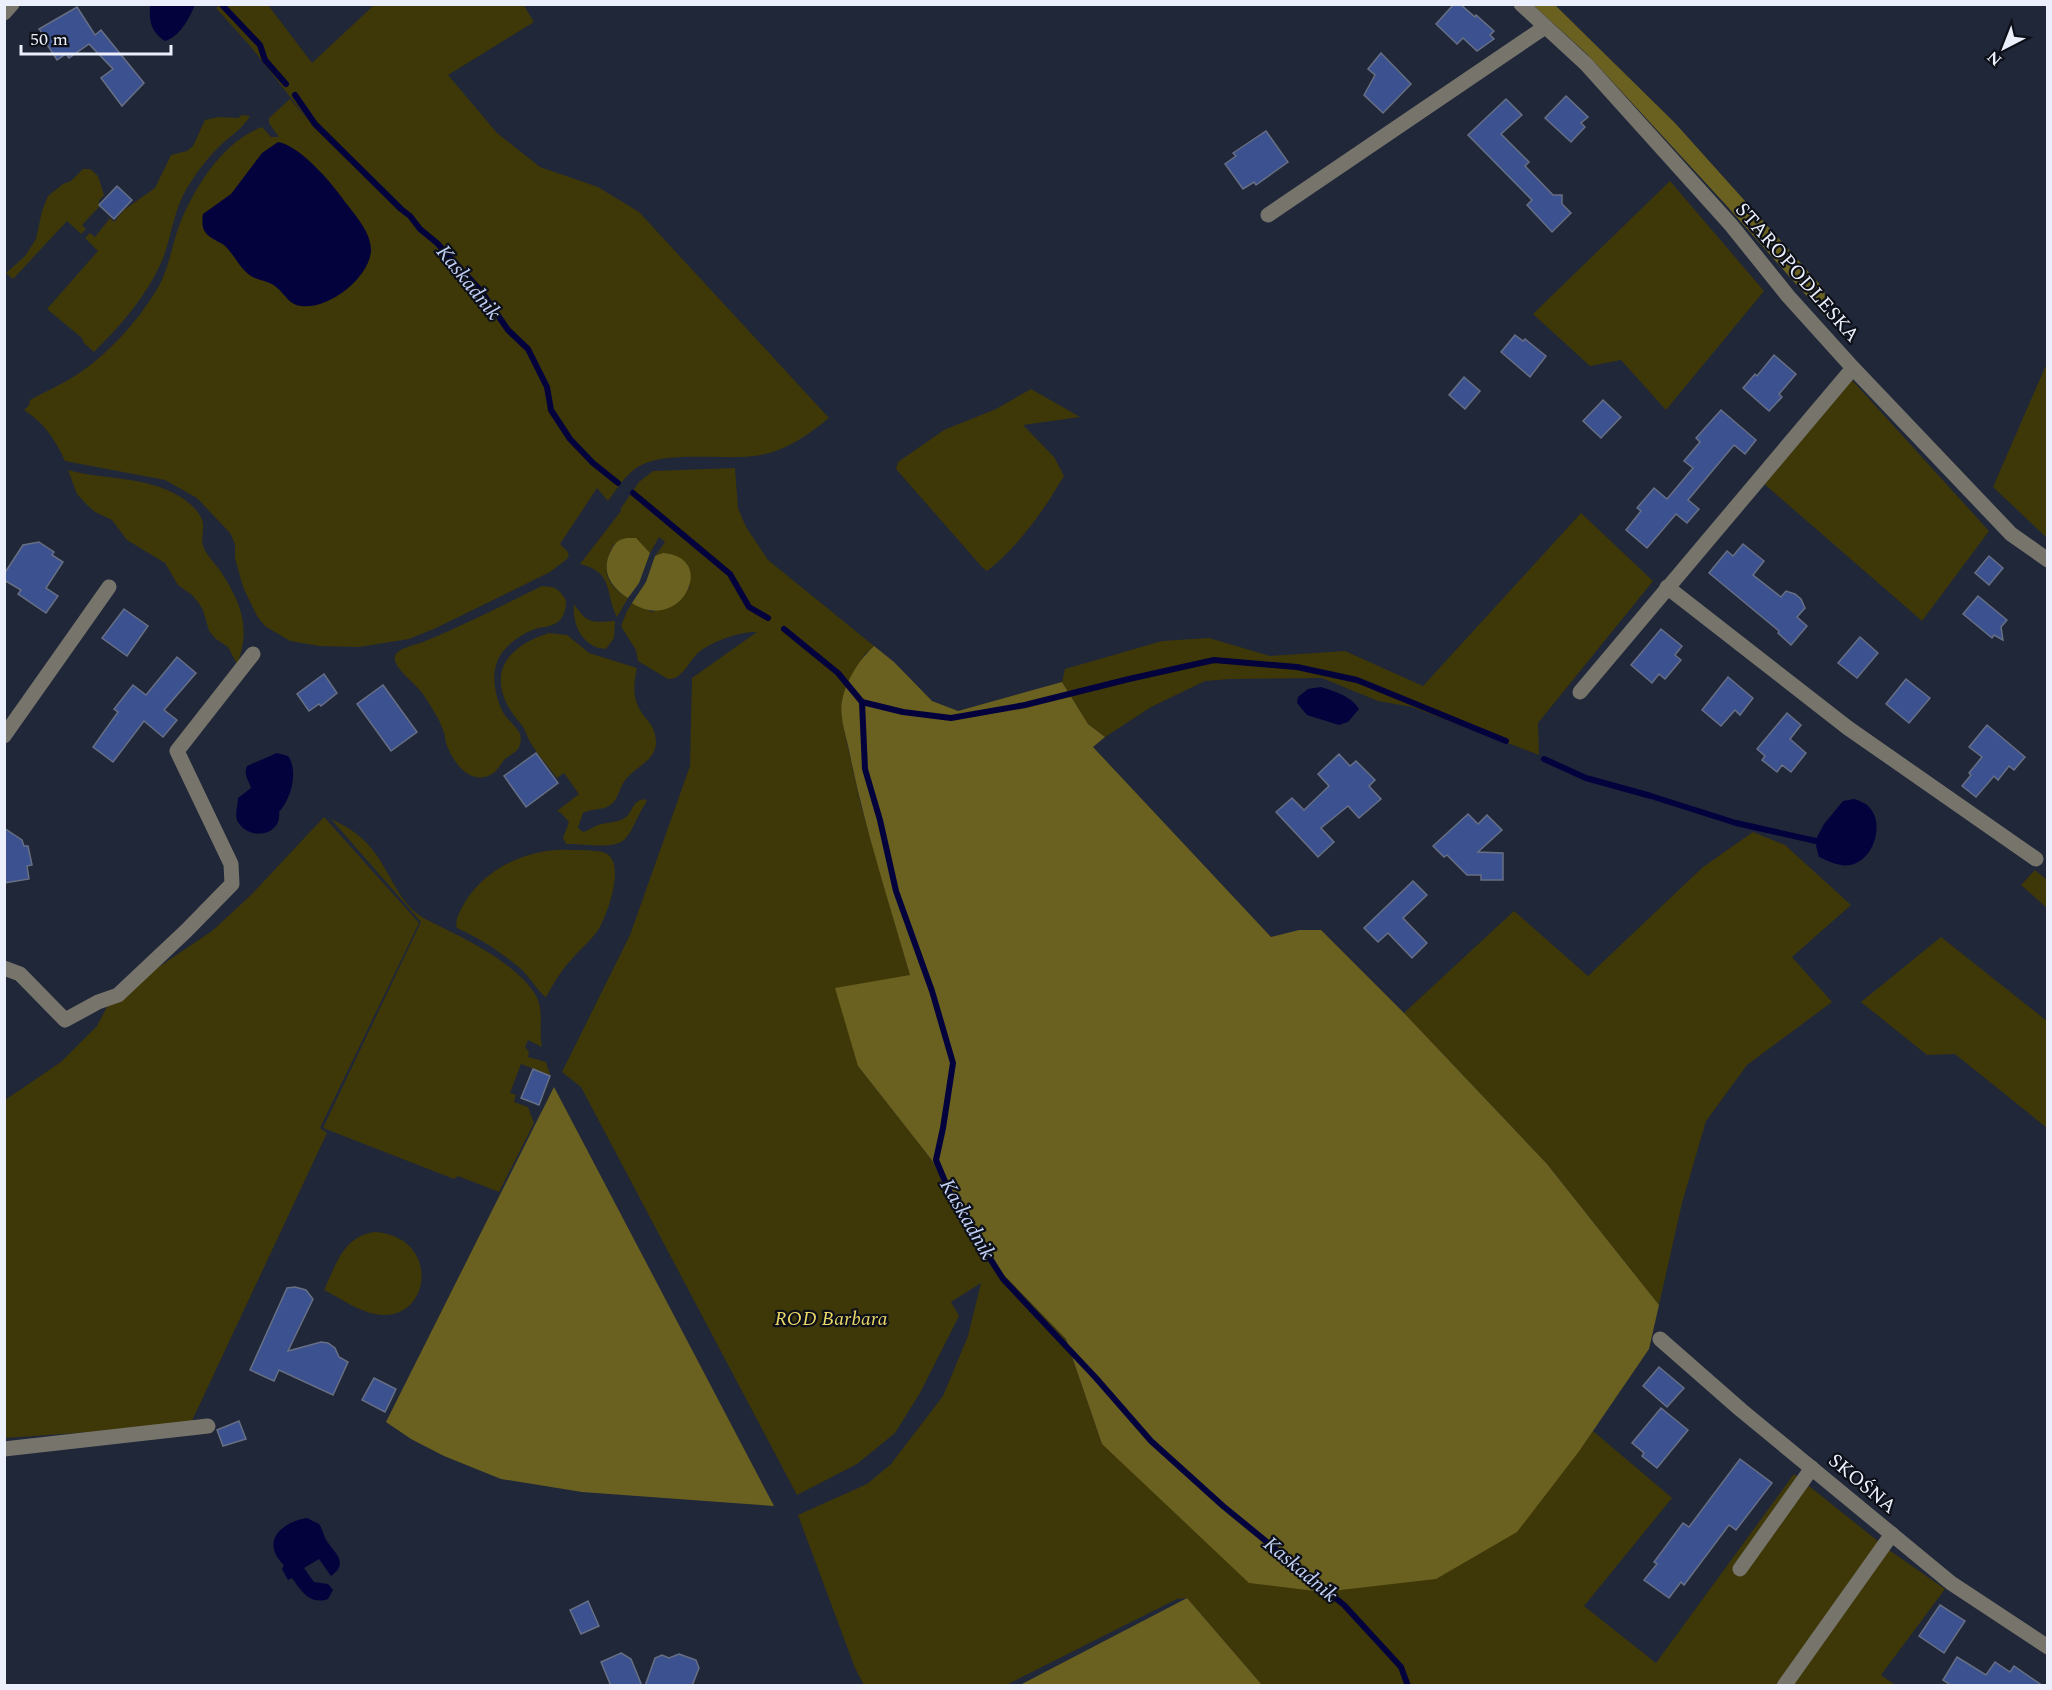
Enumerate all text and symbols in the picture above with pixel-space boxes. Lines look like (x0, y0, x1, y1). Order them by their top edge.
scale bar (21, 18, 171, 56)
north arrow (1974, 18, 2034, 78)
text: 50 m (30, 26, 68, 53)
text: N (1982, 45, 2008, 72)
street label: STAROPODLESKA (1728, 196, 1867, 349)
water label: Kaskadnik (428, 238, 509, 328)
water label: Kaskadnik (931, 1173, 1003, 1266)
park label: ROD Barbara (774, 1304, 888, 1334)
street label: SKOŚNA (1822, 1446, 1903, 1521)
water label: Kaskadnik (1256, 1529, 1345, 1611)

